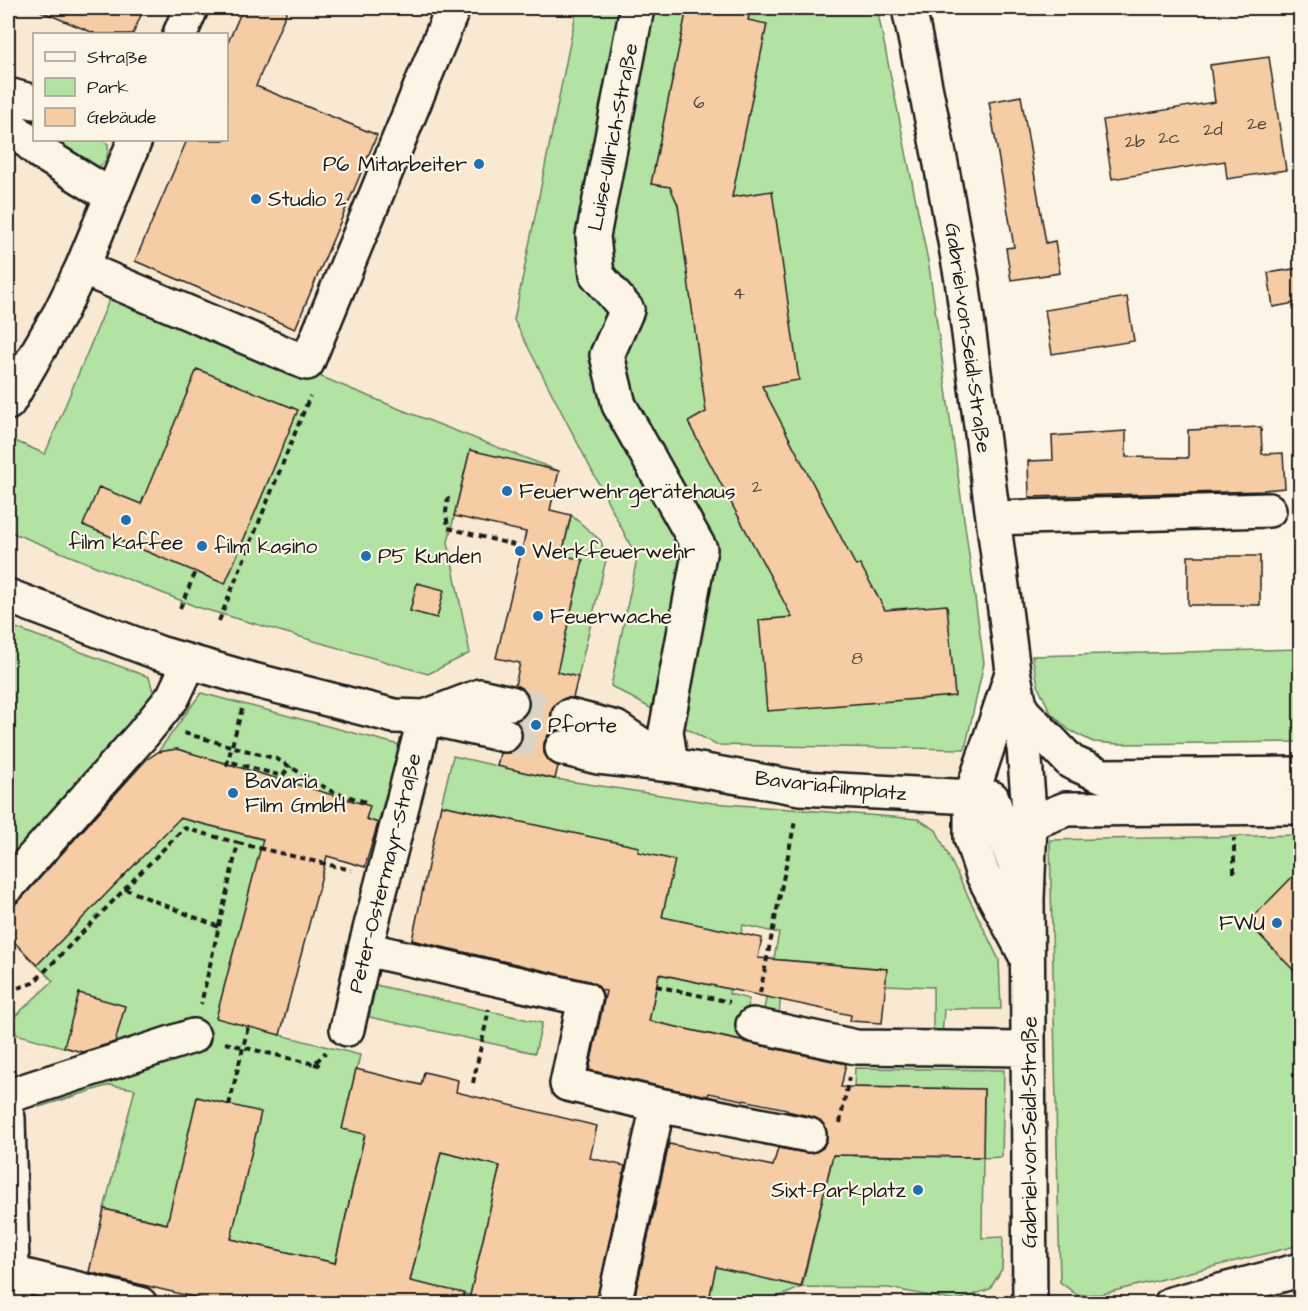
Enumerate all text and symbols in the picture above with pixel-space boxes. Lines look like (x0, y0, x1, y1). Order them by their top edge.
legend (33, 33, 228, 141)
street label: Luise-Ullrich-Straße (581, 41, 645, 233)
text: Straße (87, 45, 148, 70)
text: Park (87, 75, 129, 100)
house number: 6 (693, 90, 705, 115)
text: Gebäude (87, 105, 157, 130)
house number: 2e (1247, 111, 1267, 136)
house number: 2d (1203, 117, 1223, 142)
house number: 2c (1158, 125, 1180, 150)
house number: 2b (1125, 129, 1145, 154)
place label: P6 Mitarbeiter (323, 150, 467, 179)
marker: P6 Mitarbeiter (472, 157, 486, 171)
place label: Studio 2 (268, 185, 347, 214)
marker: Studio 2 (249, 192, 263, 206)
street label: Gabriel-von-Seidl-Straße (938, 221, 998, 455)
house number: 4 (733, 281, 745, 306)
house number: 2 (752, 474, 763, 499)
place label: Feuerwehrgerätehaus (519, 477, 735, 508)
marker: Feuerwehrgerätehaus (500, 484, 514, 498)
marker: film kaffee (119, 513, 133, 527)
place label: film kaffee (69, 528, 183, 557)
place label: film kasino (214, 532, 318, 561)
place label: Werkfeuerwehr (532, 537, 696, 566)
marker: film kasino (195, 539, 209, 553)
place label: P5 Kunden (378, 542, 481, 571)
marker: Werkfeuerwehr (513, 544, 527, 558)
marker: P5 Kunden (359, 549, 373, 563)
place label: Feuerwache (550, 602, 672, 631)
marker: Feuerwache (531, 609, 545, 623)
house number: 8 (851, 646, 863, 671)
place label: Pforte (548, 711, 617, 740)
marker: Pforte (529, 718, 543, 732)
street label: Peter-Ostermayr-Straße (341, 750, 431, 996)
street label: Bavariafilmplatz (754, 764, 909, 809)
place label: Bavaria Film GmbH (245, 767, 346, 820)
marker: Bavaria Film GmbH (226, 786, 240, 800)
place label: FWU (1219, 909, 1265, 938)
marker: FWU (1270, 916, 1284, 930)
street label: Gabriel-von-Seidl-Straße (1015, 1016, 1044, 1248)
place label: Sixt-Parkplatz (771, 1176, 907, 1206)
marker: Sixt-Parkplatz (911, 1183, 925, 1197)

